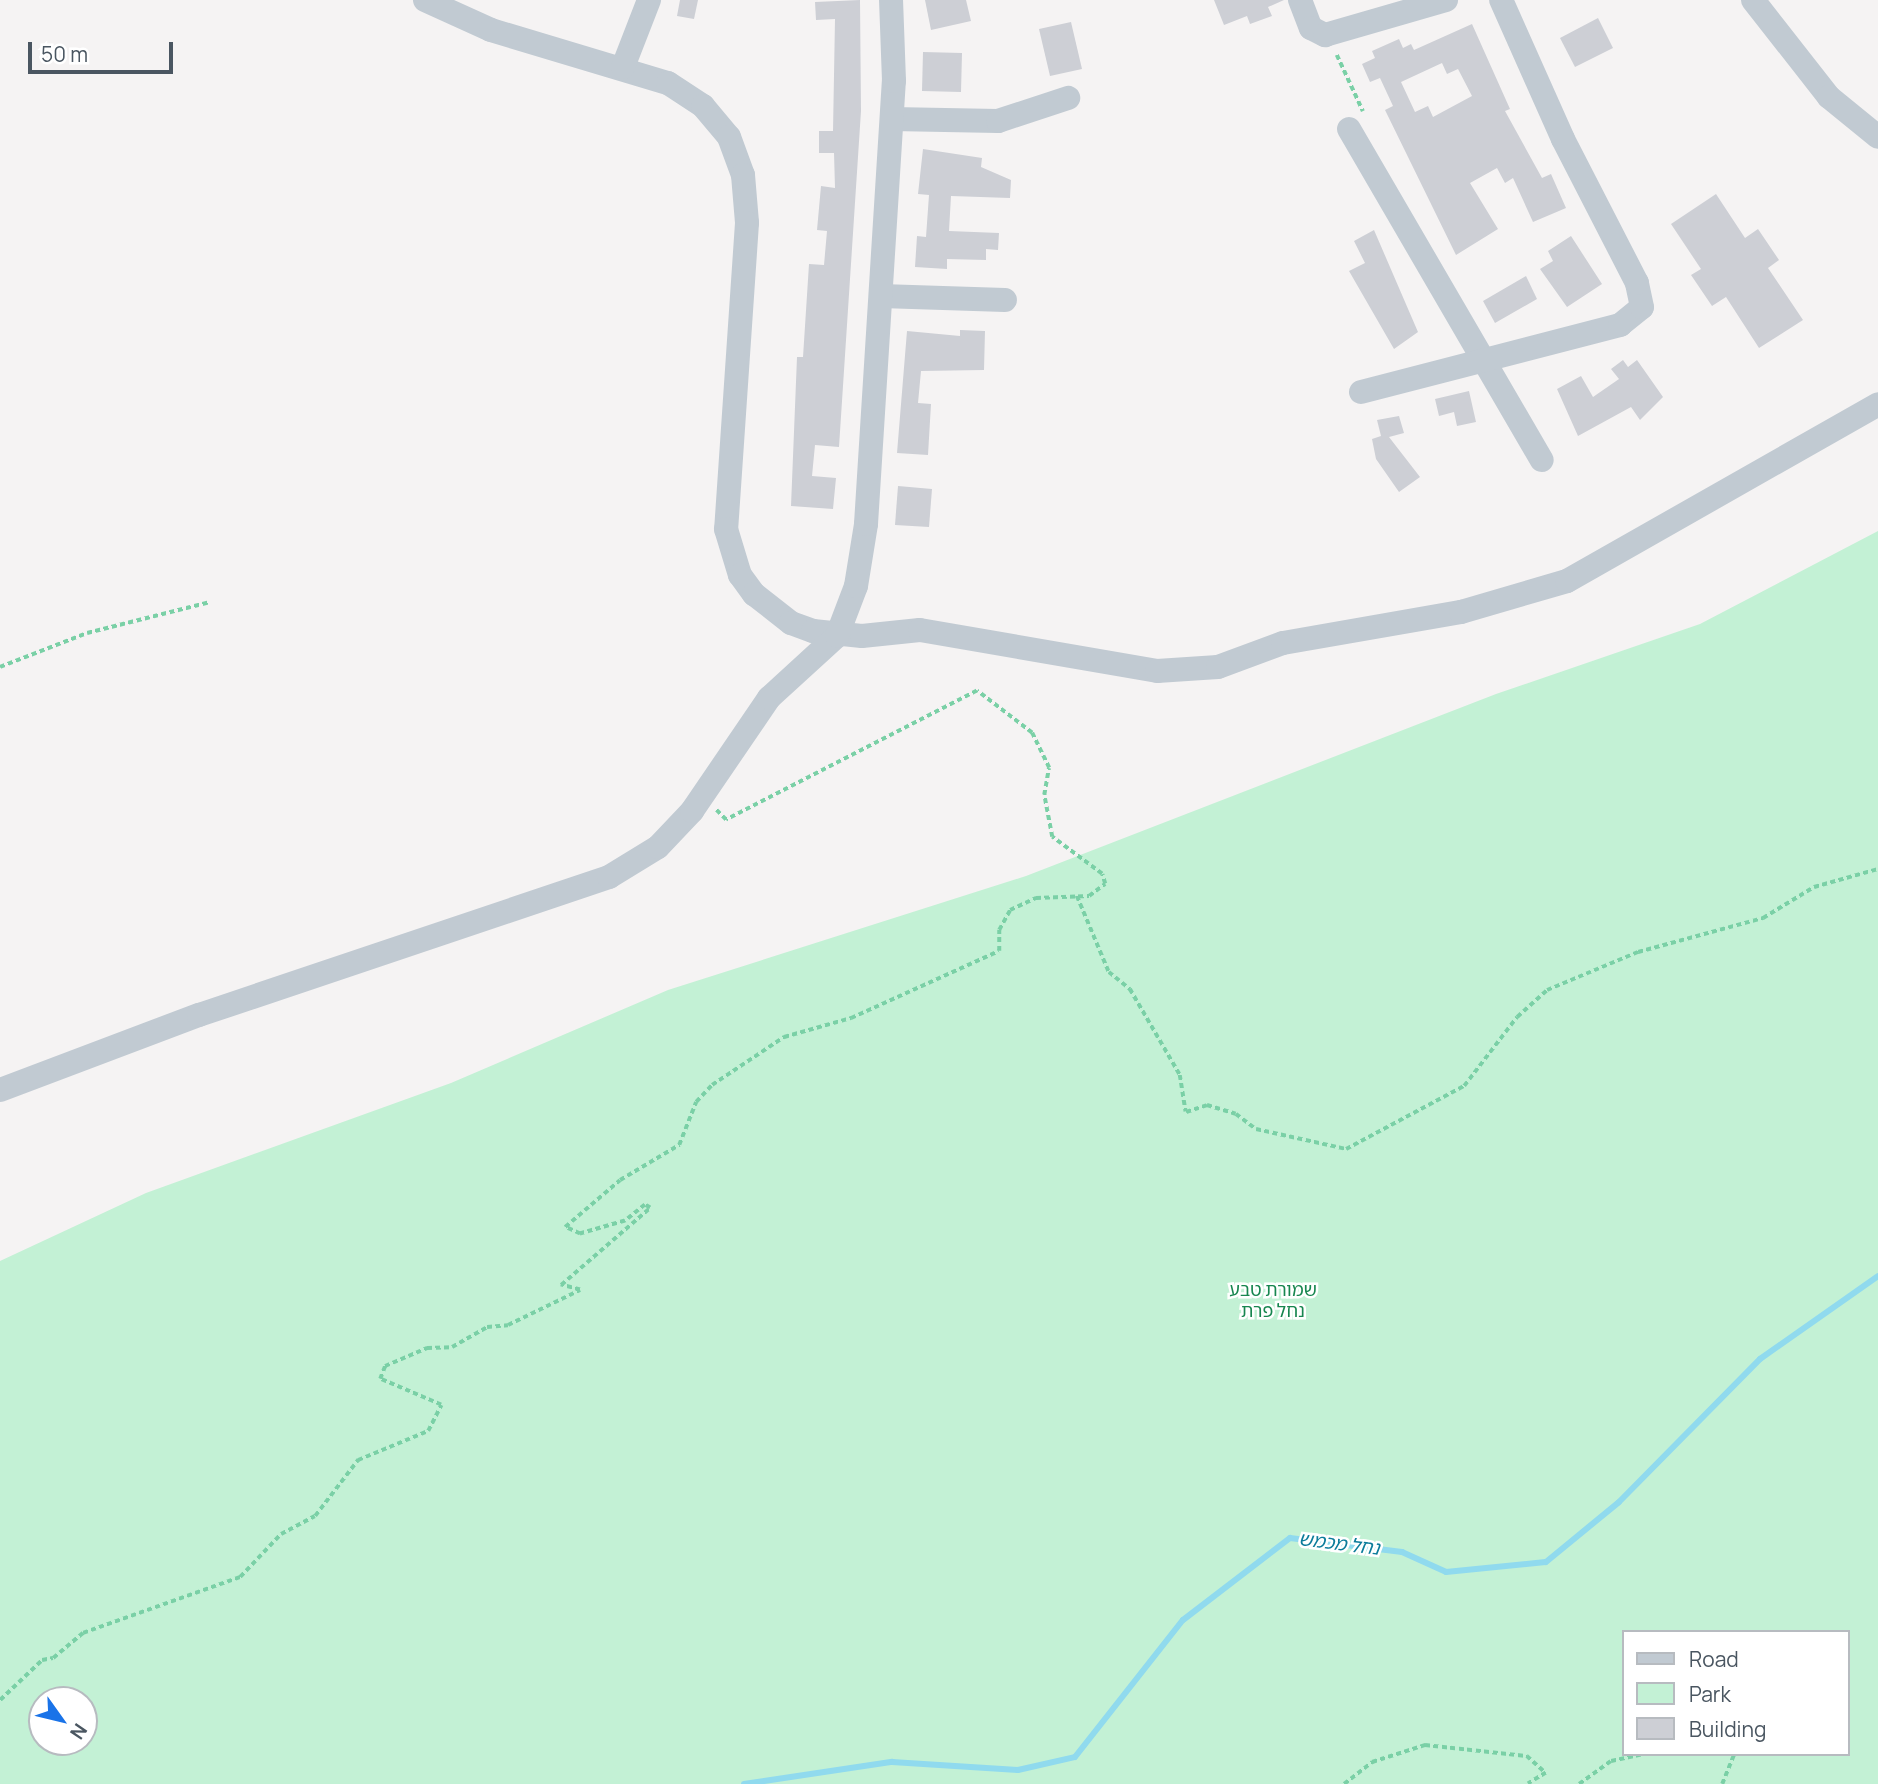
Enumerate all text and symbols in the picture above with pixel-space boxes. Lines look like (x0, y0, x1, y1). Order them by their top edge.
scale bar (32, 28, 177, 72)
text: 50 m (41, 40, 88, 68)
park label: שמורת טבע נחל פרת (1229, 1279, 1317, 1322)
water label: נחל מכמש (1297, 1528, 1381, 1560)
legend (1622, 1630, 1850, 1756)
text: Road (1689, 1645, 1739, 1673)
text: Park (1689, 1680, 1731, 1708)
north arrow (28, 1686, 98, 1756)
text: Building (1689, 1715, 1766, 1743)
text: N (64, 1719, 93, 1745)

